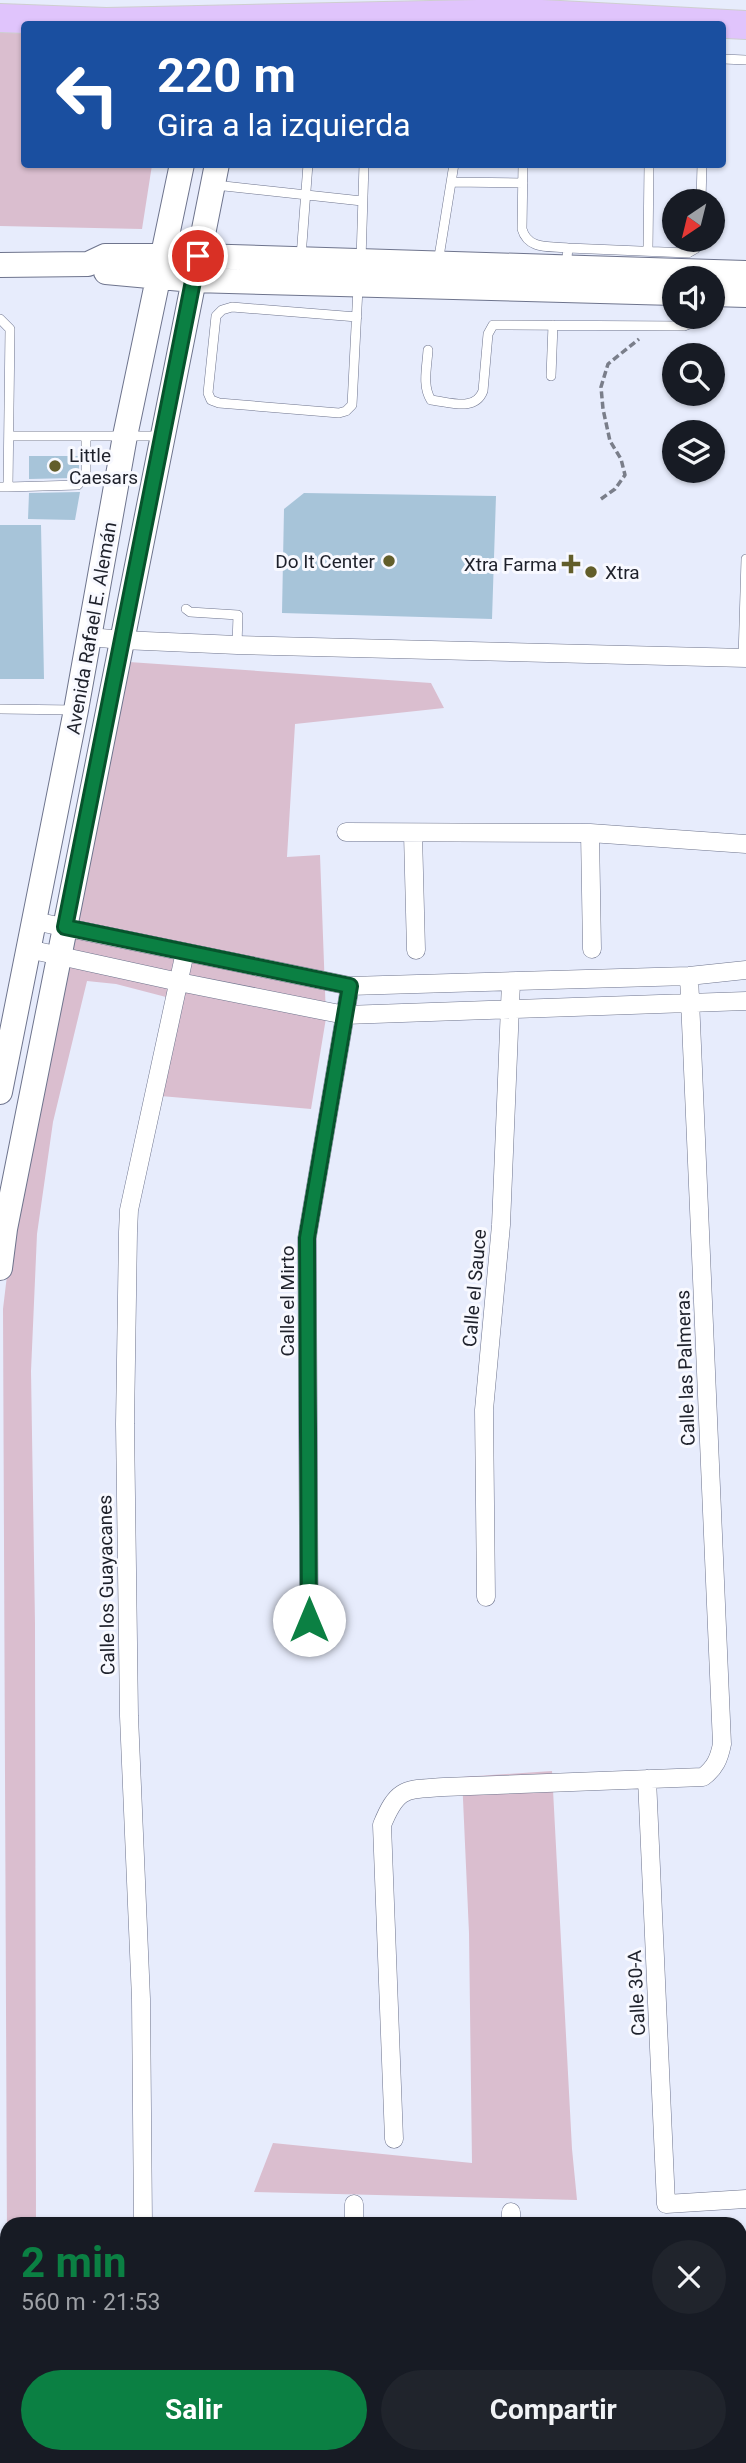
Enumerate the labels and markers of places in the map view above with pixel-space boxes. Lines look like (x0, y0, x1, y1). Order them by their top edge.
pin (168, 226, 228, 286)
place label: Little Caesars (69, 444, 138, 489)
marker: Little Caesars (47, 458, 63, 474)
place label: Do It Center (275, 550, 376, 573)
marker: Do It Center (381, 553, 397, 569)
place label: Xtra Farma (464, 553, 557, 576)
marker: Xtra Farma (563, 556, 579, 572)
place label: Xtra (605, 561, 640, 584)
marker: Xtra (583, 564, 599, 580)

